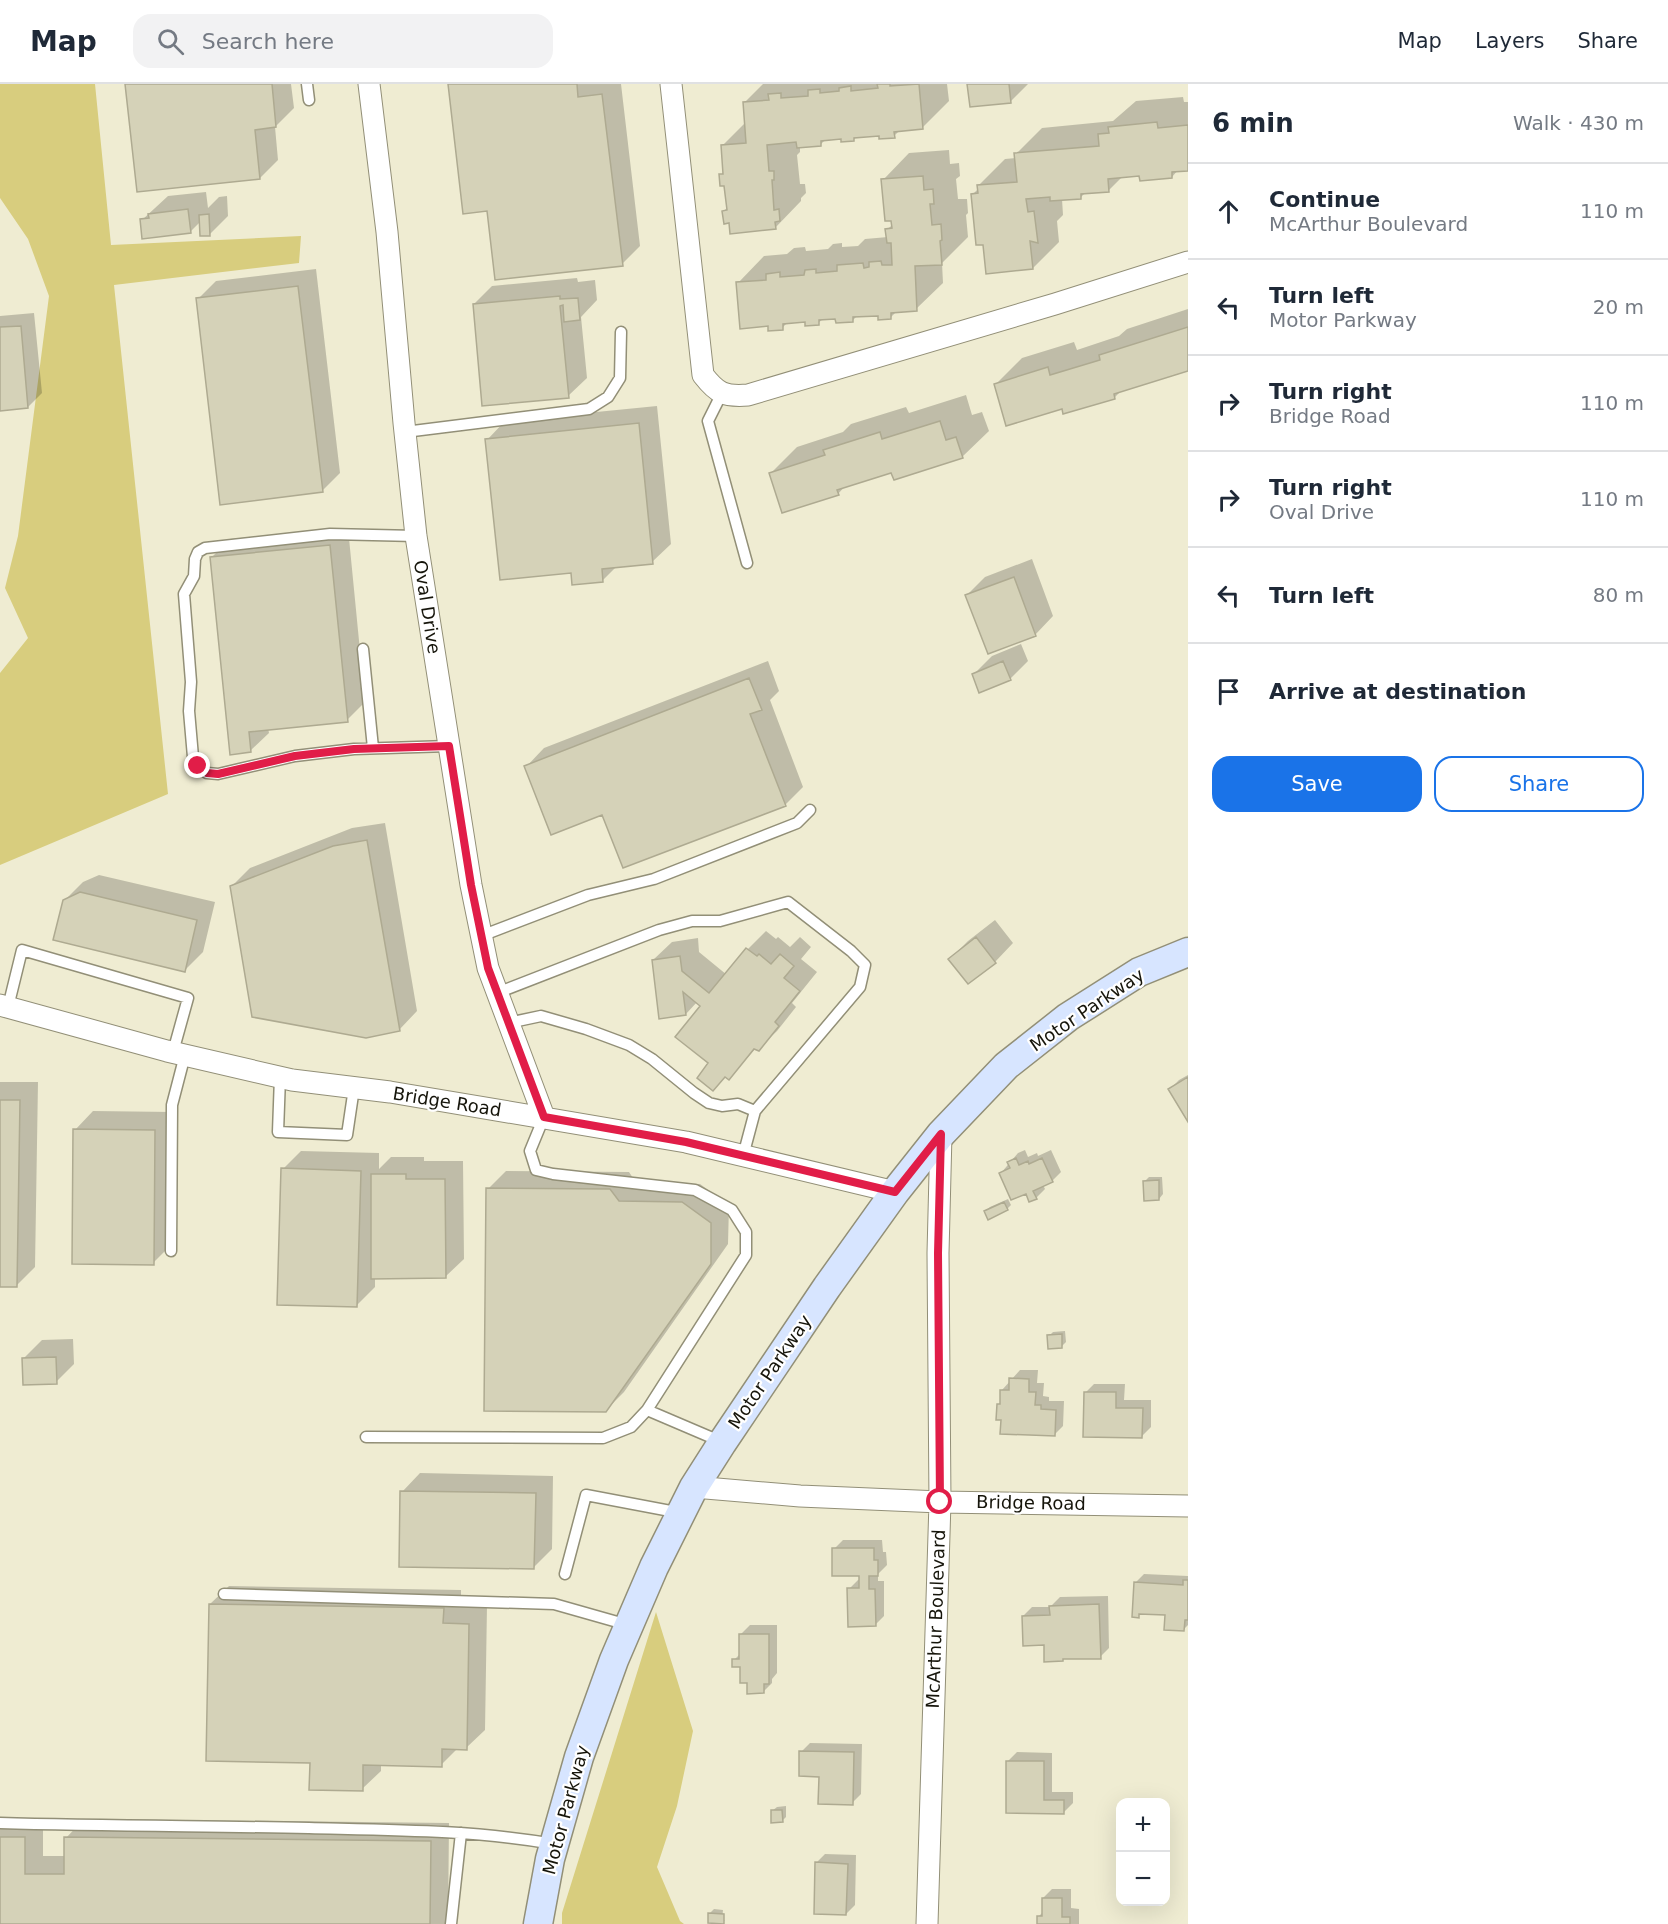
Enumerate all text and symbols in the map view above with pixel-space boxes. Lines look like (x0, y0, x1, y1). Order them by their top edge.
search box (133, 14, 553, 68)
text: Map (30, 25, 97, 58)
icon: search (154, 25, 187, 58)
text: Search here (202, 29, 334, 54)
text: Map (1398, 29, 1442, 53)
text: Layers (1475, 29, 1544, 53)
text: Share (1577, 29, 1638, 53)
text: 6 min (1212, 108, 1294, 138)
text: Walk · 430 m (1513, 111, 1644, 135)
text: Continue (1269, 187, 1380, 212)
icon: ahead (1212, 195, 1245, 228)
text: 110 m (1580, 199, 1644, 223)
text: McArthur Boulevard (1269, 212, 1468, 236)
text: Turn left (1269, 283, 1374, 308)
icon: left (1212, 291, 1245, 324)
text: 20 m (1593, 295, 1644, 319)
text: Motor Parkway (1269, 308, 1417, 332)
text: Turn right (1269, 379, 1392, 404)
icon: right (1212, 387, 1245, 420)
text: 110 m (1580, 391, 1644, 415)
text: Bridge Road (1269, 404, 1391, 428)
text: Turn right (1269, 475, 1392, 500)
icon: right (1212, 483, 1245, 516)
text: 110 m (1580, 487, 1644, 511)
text: Oval Drive (1269, 500, 1374, 524)
street label: Oval Drive (410, 559, 445, 655)
icon: left (1212, 579, 1245, 612)
text: Turn left (1269, 583, 1374, 608)
text: 80 m (1593, 583, 1644, 607)
icon: arrive (1212, 675, 1245, 708)
text: Arrive at destination (1269, 679, 1526, 704)
route end (184, 752, 210, 778)
button: Save (1212, 756, 1422, 812)
button: Share (1434, 756, 1644, 812)
street label: Motor Parkway (1026, 963, 1148, 1055)
street label: Bridge Road (391, 1083, 503, 1120)
street label: Motor Parkway (724, 1310, 816, 1433)
route start (926, 1488, 952, 1514)
street label: Bridge Road (976, 1491, 1086, 1514)
street label: McArthur Boulevard (922, 1529, 949, 1709)
street label: Motor Parkway (538, 1743, 593, 1877)
map controls (1116, 1798, 1170, 1906)
button: + (1116, 1798, 1170, 1852)
button: − (1116, 1852, 1170, 1906)

